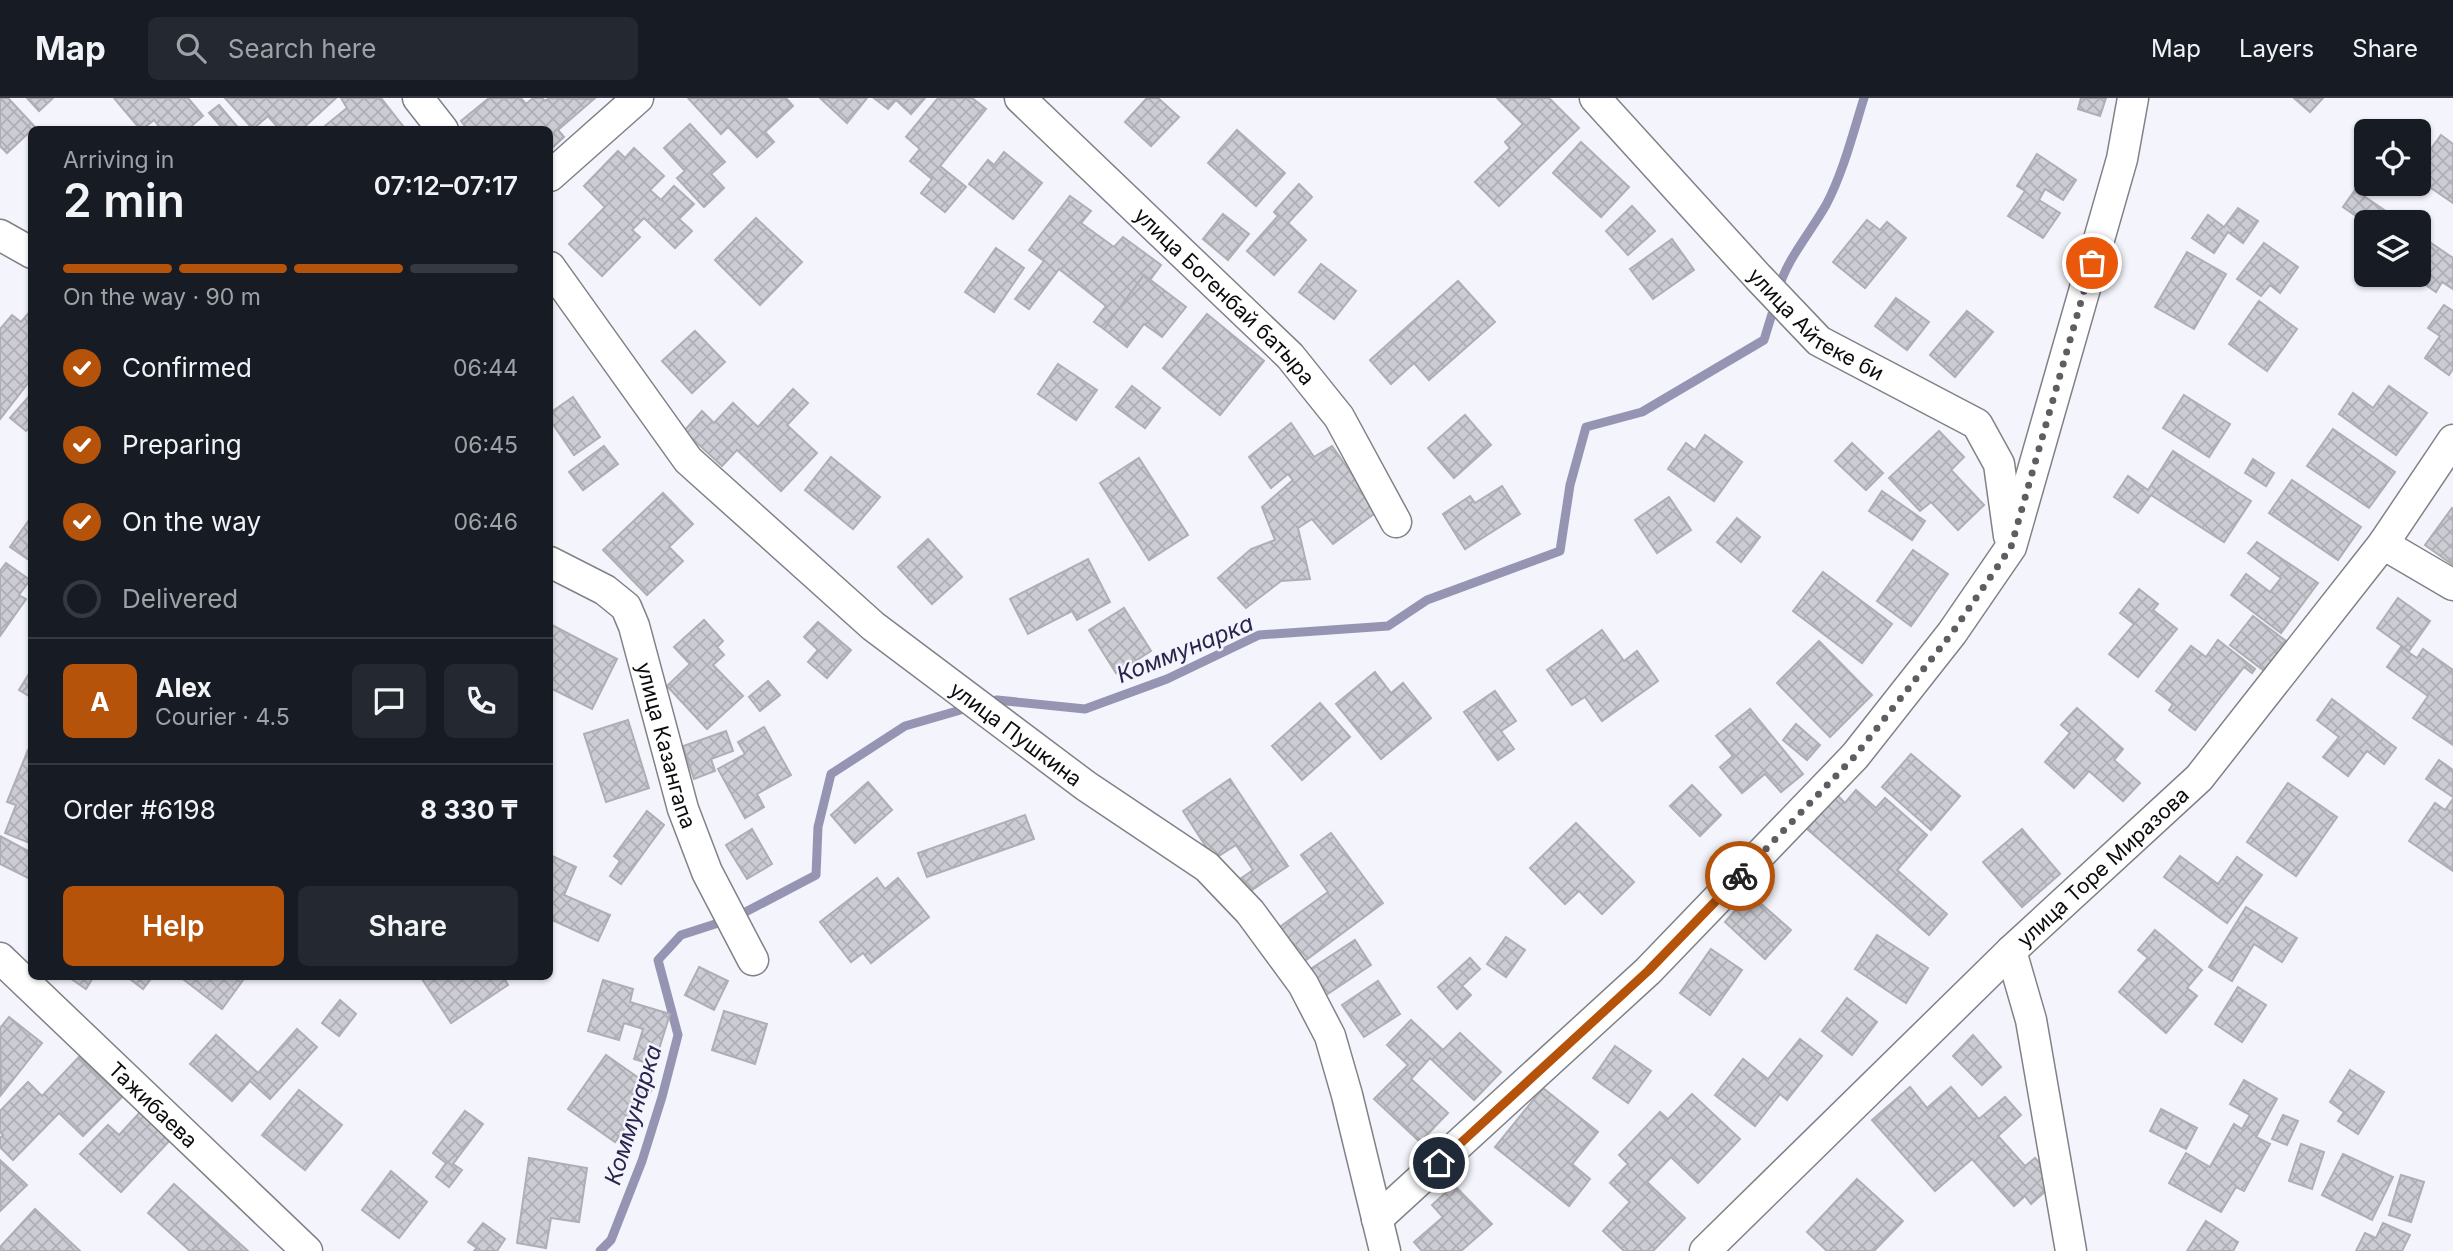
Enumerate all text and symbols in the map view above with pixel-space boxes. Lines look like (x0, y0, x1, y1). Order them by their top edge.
search box (148, 17, 638, 80)
text: Map (35, 28, 106, 68)
icon: search (172, 29, 210, 67)
text: Search here (228, 33, 376, 64)
text: Map (2151, 34, 2201, 63)
text: Layers (2239, 34, 2314, 63)
text: Share (2352, 34, 2418, 63)
map controls (2354, 119, 2431, 287)
button: locate (2354, 119, 2431, 196)
text: Arriving in (63, 146, 174, 174)
text: 07:12–07:17 (374, 170, 518, 201)
text: 2 min (63, 172, 185, 228)
street label: улица Богенбай батыра (1130, 202, 1320, 389)
button: layers (2354, 210, 2431, 287)
pin (2062, 233, 2122, 293)
icon: bag (2073, 244, 2111, 282)
street label: улица Айтеке би (1743, 263, 1888, 385)
text: On the way · 90 m (63, 283, 261, 311)
icon: check (63, 349, 101, 387)
text: Confirmed (122, 352, 252, 383)
text: 06:44 (453, 354, 518, 382)
icon: check (63, 426, 101, 464)
text: Preparing (122, 429, 242, 460)
text: 06:45 (454, 431, 518, 459)
icon: check (63, 503, 101, 541)
text: On the way (122, 506, 261, 537)
text: 06:46 (453, 508, 518, 536)
text: Delivered (122, 583, 238, 614)
water label: Коммунарка (1113, 609, 1257, 689)
street label: улица Казангапа (632, 659, 702, 832)
button: chat (352, 664, 426, 738)
button: phone (444, 664, 518, 738)
text: Alex (155, 672, 212, 703)
street label: улица Пушкина (945, 676, 1087, 791)
text: A (90, 686, 110, 717)
text: Courier · 4.5 (155, 703, 290, 731)
street label: улица Торе Миразова (2012, 782, 2194, 952)
text: Order #6198 (63, 794, 216, 825)
text: 8 330 ₸ (420, 794, 518, 825)
courier (1705, 841, 1775, 911)
icon: bike (1721, 857, 1759, 895)
button: Help (63, 886, 284, 966)
button: Share (298, 886, 518, 966)
water label: Коммунарка (598, 1042, 668, 1188)
street label: Тажибаева (104, 1056, 203, 1153)
pin (1409, 1133, 1469, 1193)
icon: home (1420, 1144, 1458, 1182)

